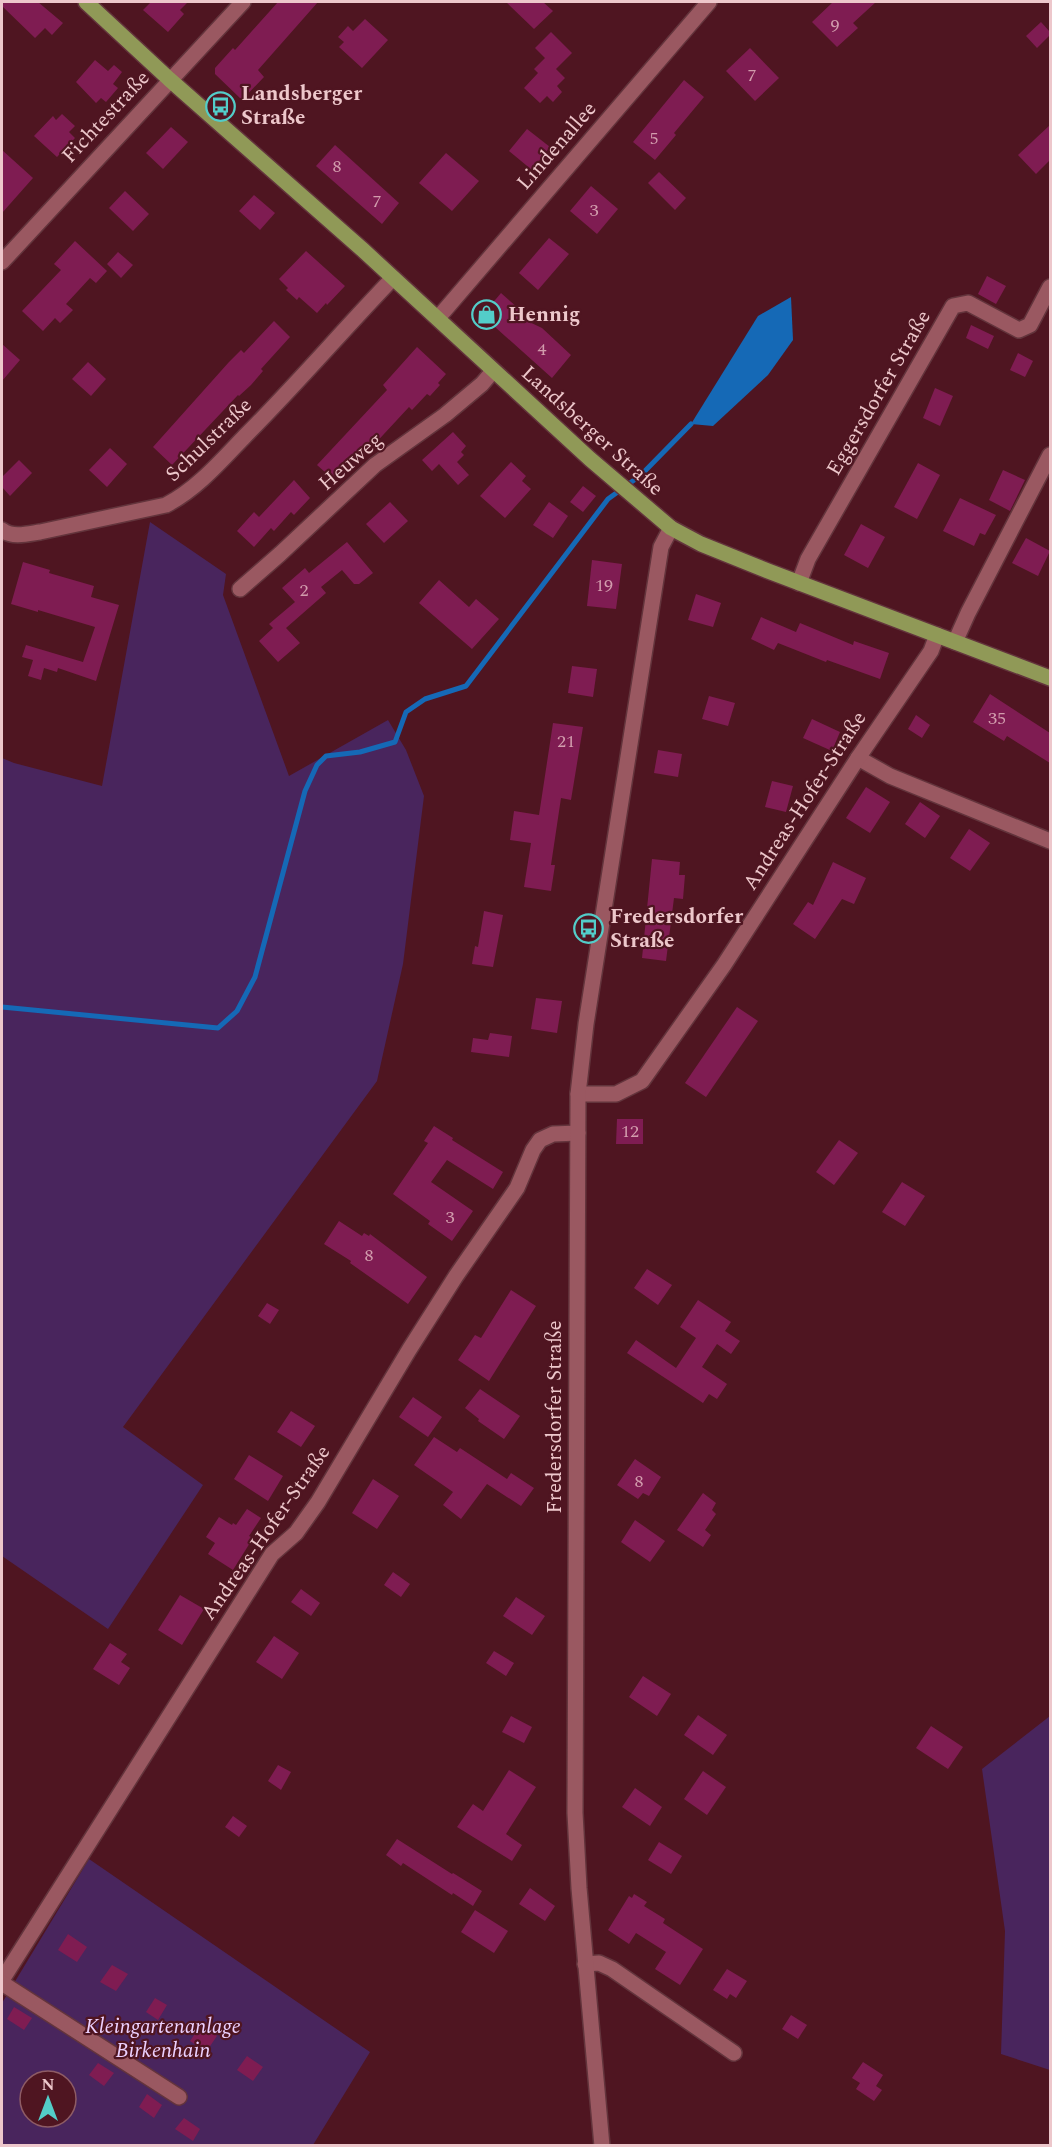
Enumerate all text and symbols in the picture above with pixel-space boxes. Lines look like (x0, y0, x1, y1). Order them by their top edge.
house number: 9 (831, 12, 840, 39)
house number: 7 (748, 62, 757, 89)
street label: Fichtestraße (54, 63, 158, 171)
place label: Landsberger Straße (241, 78, 362, 134)
bus stop icon: Landsberger Straße (204, 90, 236, 122)
street label: Lindenallee (509, 94, 605, 198)
house number: 5 (650, 125, 659, 152)
house number: 8 (333, 153, 342, 180)
house number: 7 (373, 188, 382, 215)
house number: 3 (590, 197, 599, 224)
shop icon: Hennig (471, 299, 503, 331)
place label: Hennig (508, 299, 580, 331)
street label: Eggersdorfer Straße (818, 304, 940, 482)
house number: 4 (538, 336, 547, 363)
street label: Landsberger Straße (514, 358, 670, 504)
street label: Schulstraße (158, 390, 260, 490)
street label: Heuweg (312, 425, 390, 499)
house number: 19 (595, 572, 613, 599)
house number: 2 (300, 577, 309, 604)
street label: Andreas-Hofer-Straße (735, 705, 875, 897)
house number: 35 (988, 705, 1006, 732)
house number: 21 (557, 728, 575, 755)
place label: Fredersdorfer Straße (610, 901, 743, 957)
bus stop icon: Fredersdorfer Straße (573, 913, 605, 945)
house number: 12 (621, 1118, 639, 1145)
house number: 3 (446, 1204, 455, 1231)
house number: 8 (365, 1242, 374, 1269)
street label: Fredersdorfer Straße (539, 1320, 571, 1514)
street label: Andreas-Hofer-Straße (193, 1439, 339, 1627)
house number: 8 (635, 1468, 644, 1495)
park label: Kleingartenanlage Birkenhain (85, 2011, 241, 2067)
north arrow (18, 2069, 78, 2129)
text: N (41, 2073, 55, 2097)

